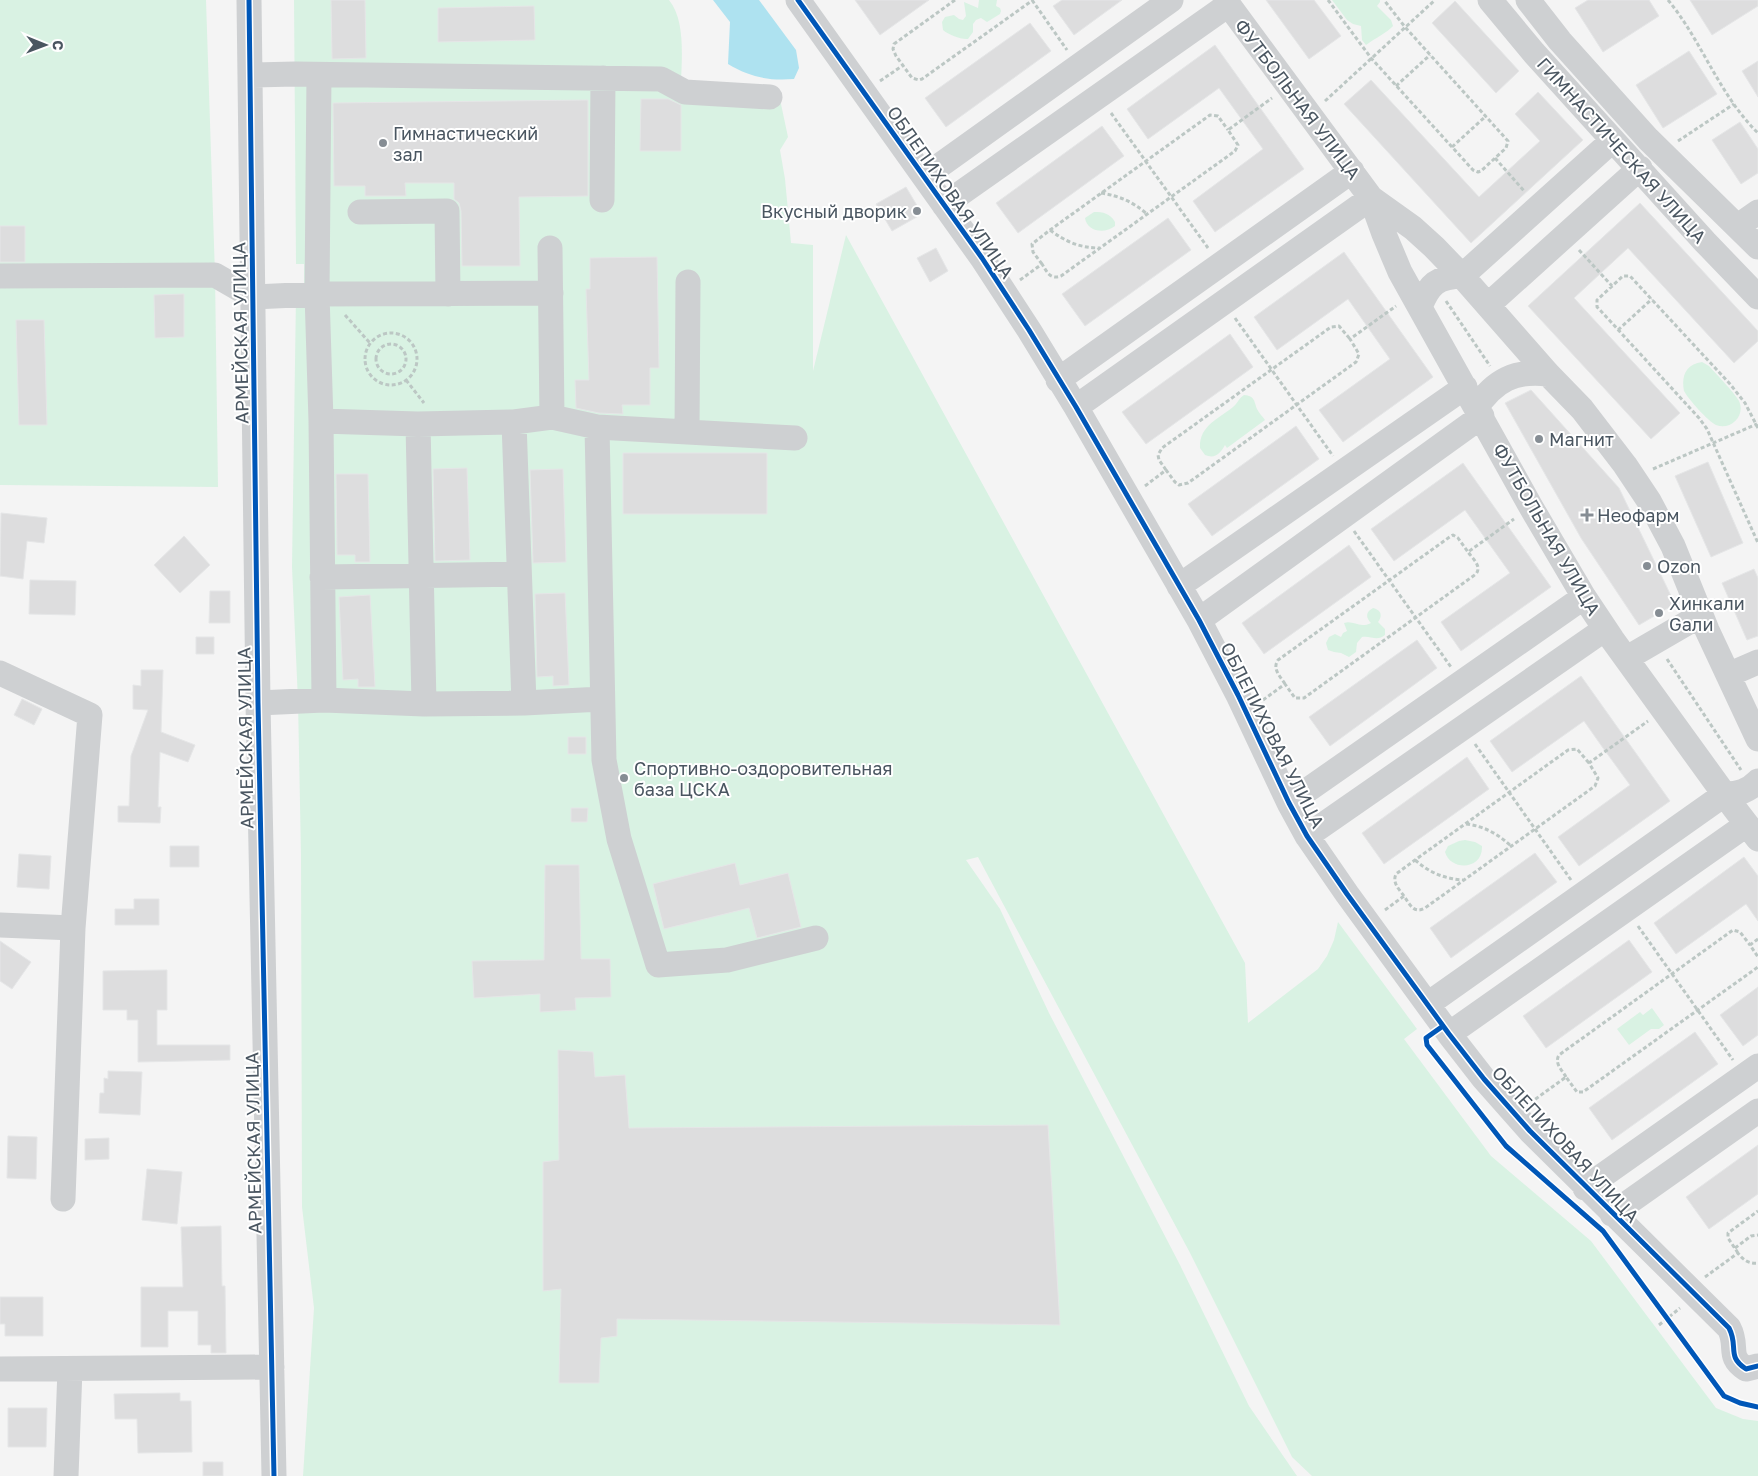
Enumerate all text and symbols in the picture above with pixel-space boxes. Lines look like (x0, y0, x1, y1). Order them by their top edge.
street label: ФУТБОЛЬНАЯ УЛИЦА (1231, 14, 1365, 184)
north arrow (20, 20, 70, 70)
text: С (50, 40, 67, 50)
street label: ГИМНАСТИЧЕСКАЯ УЛИЦА (1533, 53, 1711, 247)
street label: ОБЛЕПИХОВАЯ УЛИЦА (883, 101, 1019, 283)
place label: Гимнастический зал (393, 122, 538, 165)
marker: Гимнастический зал (377, 137, 389, 149)
place label: Вкусный дворик (761, 200, 907, 222)
marker: Вкусный дворик (911, 205, 923, 217)
street label: АРМЕЙСКАЯ УЛИЦА (227, 242, 253, 424)
place label: Магнит (1549, 428, 1614, 450)
marker: Магнит (1533, 433, 1545, 445)
street label: ФУТБОЛЬНАЯ УЛИЦА (1489, 439, 1605, 619)
place label: Неофарм (1597, 504, 1679, 526)
marker: Неофарм (1581, 509, 1593, 521)
place label: Ozon (1657, 555, 1701, 577)
marker: Ozon (1641, 560, 1653, 572)
place label: Хинкали Gали (1669, 592, 1745, 635)
marker: Хинкали Gали (1653, 607, 1665, 619)
street label: ОБЛЕПИХОВАЯ УЛИЦА (1217, 638, 1329, 832)
street label: АРМЕЙСКАЯ УЛИЦА (232, 647, 258, 829)
place label: Спортивно-оздоровительная база ЦСКА (634, 757, 893, 800)
marker: Спортивно-оздоровительная база ЦСКА (618, 772, 630, 784)
street label: АРМЕЙСКАЯ УЛИЦА (240, 1052, 266, 1234)
street label: ОБЛЕПИХОВАЯ УЛИЦА (1488, 1061, 1644, 1227)

